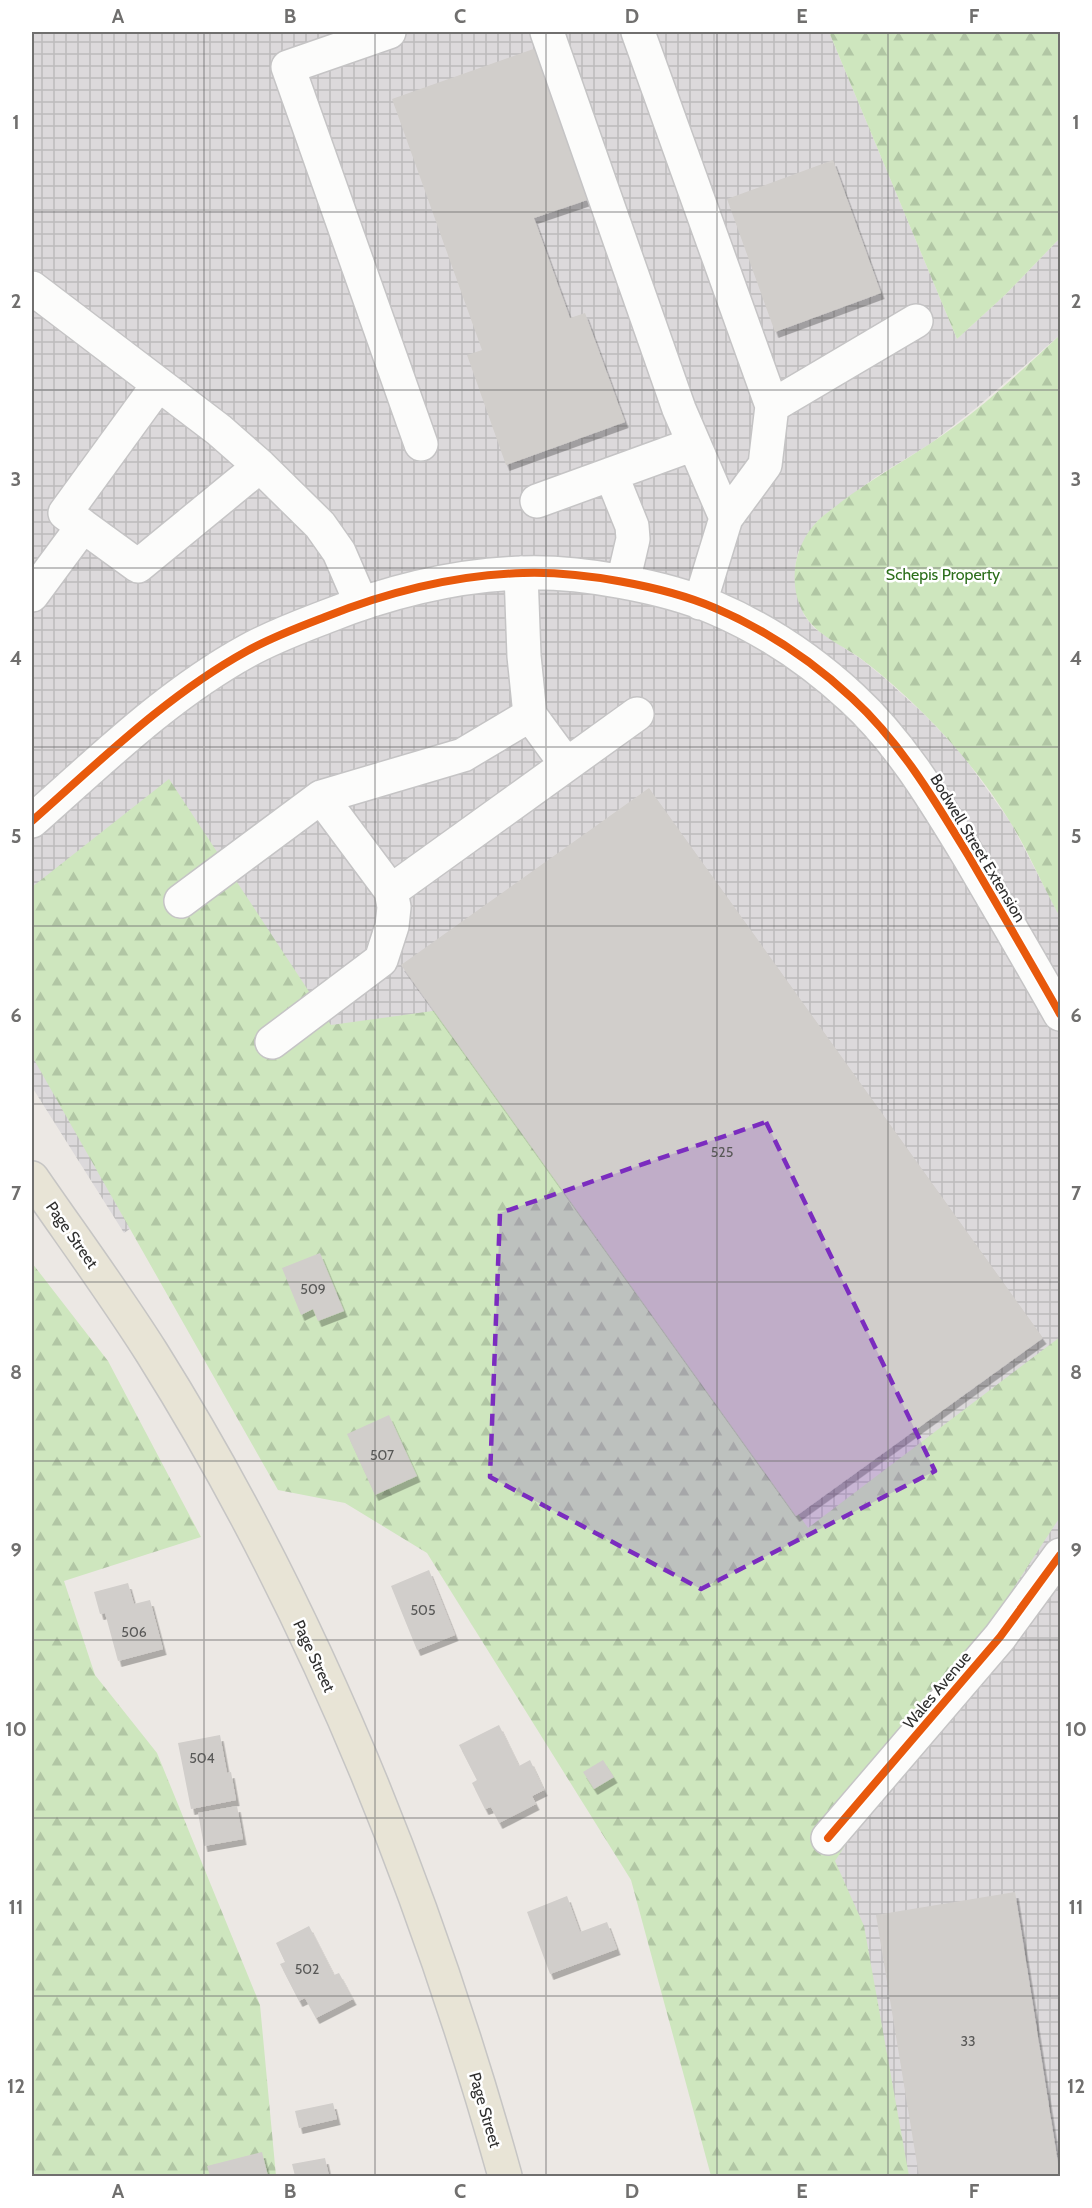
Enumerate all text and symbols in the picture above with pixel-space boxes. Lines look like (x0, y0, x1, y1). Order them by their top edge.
text: A (112, 4, 125, 28)
text: B (284, 4, 296, 28)
text: C (454, 4, 466, 28)
text: D (625, 4, 639, 28)
text: E (796, 4, 808, 28)
text: F (969, 4, 980, 28)
text: 1 (12, 110, 20, 134)
text: 1 (1072, 110, 1080, 134)
text: 2 (11, 289, 21, 313)
text: 2 (1071, 289, 1081, 313)
text: 3 (11, 467, 21, 491)
text: 3 (1071, 467, 1081, 491)
park label: Schepis Property (886, 565, 1000, 584)
text: 4 (10, 646, 22, 670)
text: 4 (1070, 646, 1082, 670)
street label: Bodwell Street Extension (926, 770, 1030, 926)
text: 5 (11, 824, 21, 848)
text: 5 (1071, 824, 1081, 848)
text: 6 (10, 1003, 22, 1027)
text: 6 (1070, 1003, 1082, 1027)
house number: 525 (711, 1143, 733, 1161)
text: 7 (11, 1181, 22, 1205)
text: 7 (1071, 1181, 1082, 1205)
street label: Page Street (42, 1198, 102, 1273)
house number: 509 (300, 1280, 326, 1298)
text: 8 (10, 1360, 22, 1384)
text: 8 (1070, 1360, 1082, 1384)
house number: 507 (370, 1446, 394, 1464)
text: 9 (10, 1538, 22, 1562)
text: 9 (1070, 1538, 1082, 1562)
house number: 505 (411, 1601, 435, 1619)
street label: Page Street (289, 1617, 339, 1696)
house number: 506 (121, 1623, 147, 1641)
street label: Wales Avenue (899, 1647, 975, 1733)
text: 10 (5, 1717, 27, 1741)
text: 10 (1065, 1717, 1087, 1741)
house number: 504 (189, 1749, 215, 1767)
text: 11 (9, 1895, 23, 1919)
text: 11 (1069, 1895, 1083, 1919)
house number: 502 (295, 1960, 319, 1978)
house number: 33 (960, 2032, 976, 2050)
street label: Page Street (465, 2070, 505, 2150)
text: 12 (7, 2074, 25, 2098)
text: 12 (1067, 2074, 1085, 2098)
text: A (112, 2179, 125, 2203)
text: B (284, 2179, 296, 2203)
text: C (454, 2179, 466, 2203)
text: D (625, 2179, 639, 2203)
text: E (796, 2179, 808, 2203)
text: F (969, 2179, 980, 2203)

